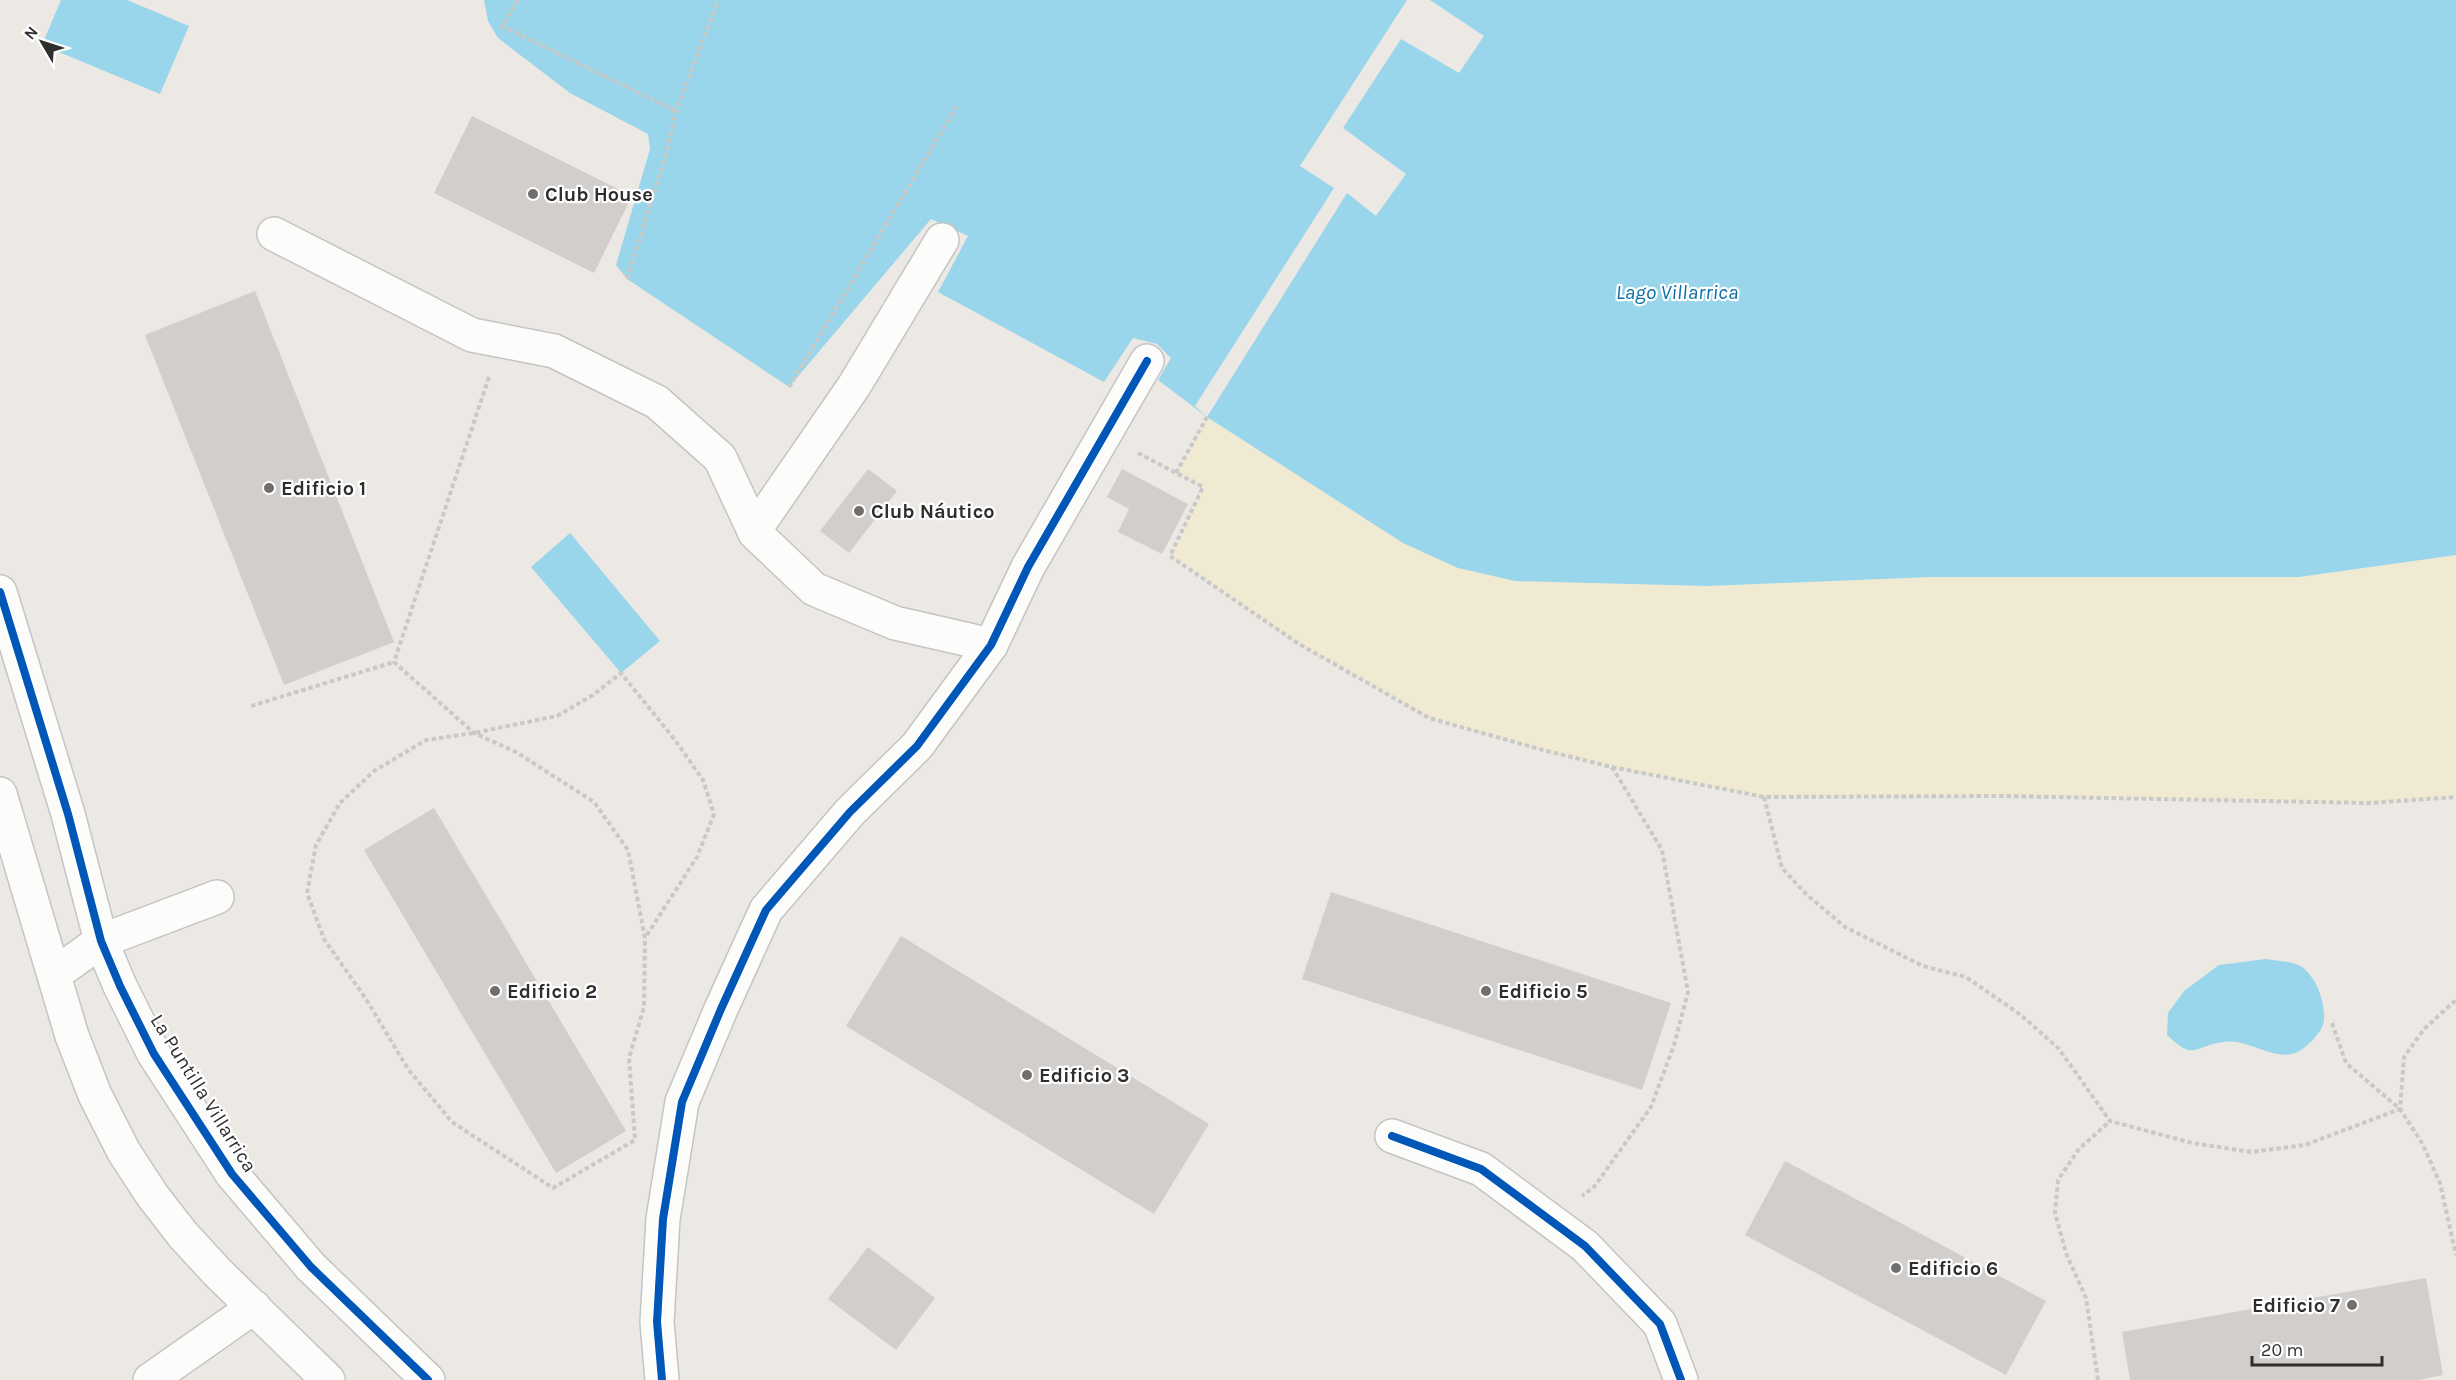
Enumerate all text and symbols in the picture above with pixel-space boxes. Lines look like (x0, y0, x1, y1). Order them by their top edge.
north arrow (12, 12, 72, 72)
text: N (20, 22, 42, 43)
place label: Club House (545, 183, 653, 206)
marker: Club House (526, 187, 540, 201)
water label: Lago Villarrica (1616, 280, 1738, 304)
place label: Edificio 1 (281, 477, 366, 500)
marker: Edificio 1 (262, 481, 276, 495)
place label: Club Náutico (871, 500, 995, 523)
marker: Club Náutico (852, 504, 866, 518)
place label: Edificio 2 (507, 980, 597, 1003)
place label: Edificio 5 (1498, 980, 1588, 1003)
marker: Edificio 2 (488, 984, 502, 998)
marker: Edificio 5 (1479, 984, 1493, 998)
street label: La Puntilla Villarrica (146, 1010, 262, 1177)
place label: Edificio 3 (1039, 1064, 1129, 1087)
marker: Edificio 3 (1020, 1068, 1034, 1082)
place label: Edificio 6 (1908, 1257, 1998, 1280)
marker: Edificio 6 (1889, 1261, 1903, 1275)
place label: Edificio 7 (2252, 1294, 2340, 1317)
marker: Edificio 7 (2345, 1298, 2359, 1312)
scale bar (2252, 1329, 2382, 1367)
text: 20 m (2261, 1339, 2303, 1361)

